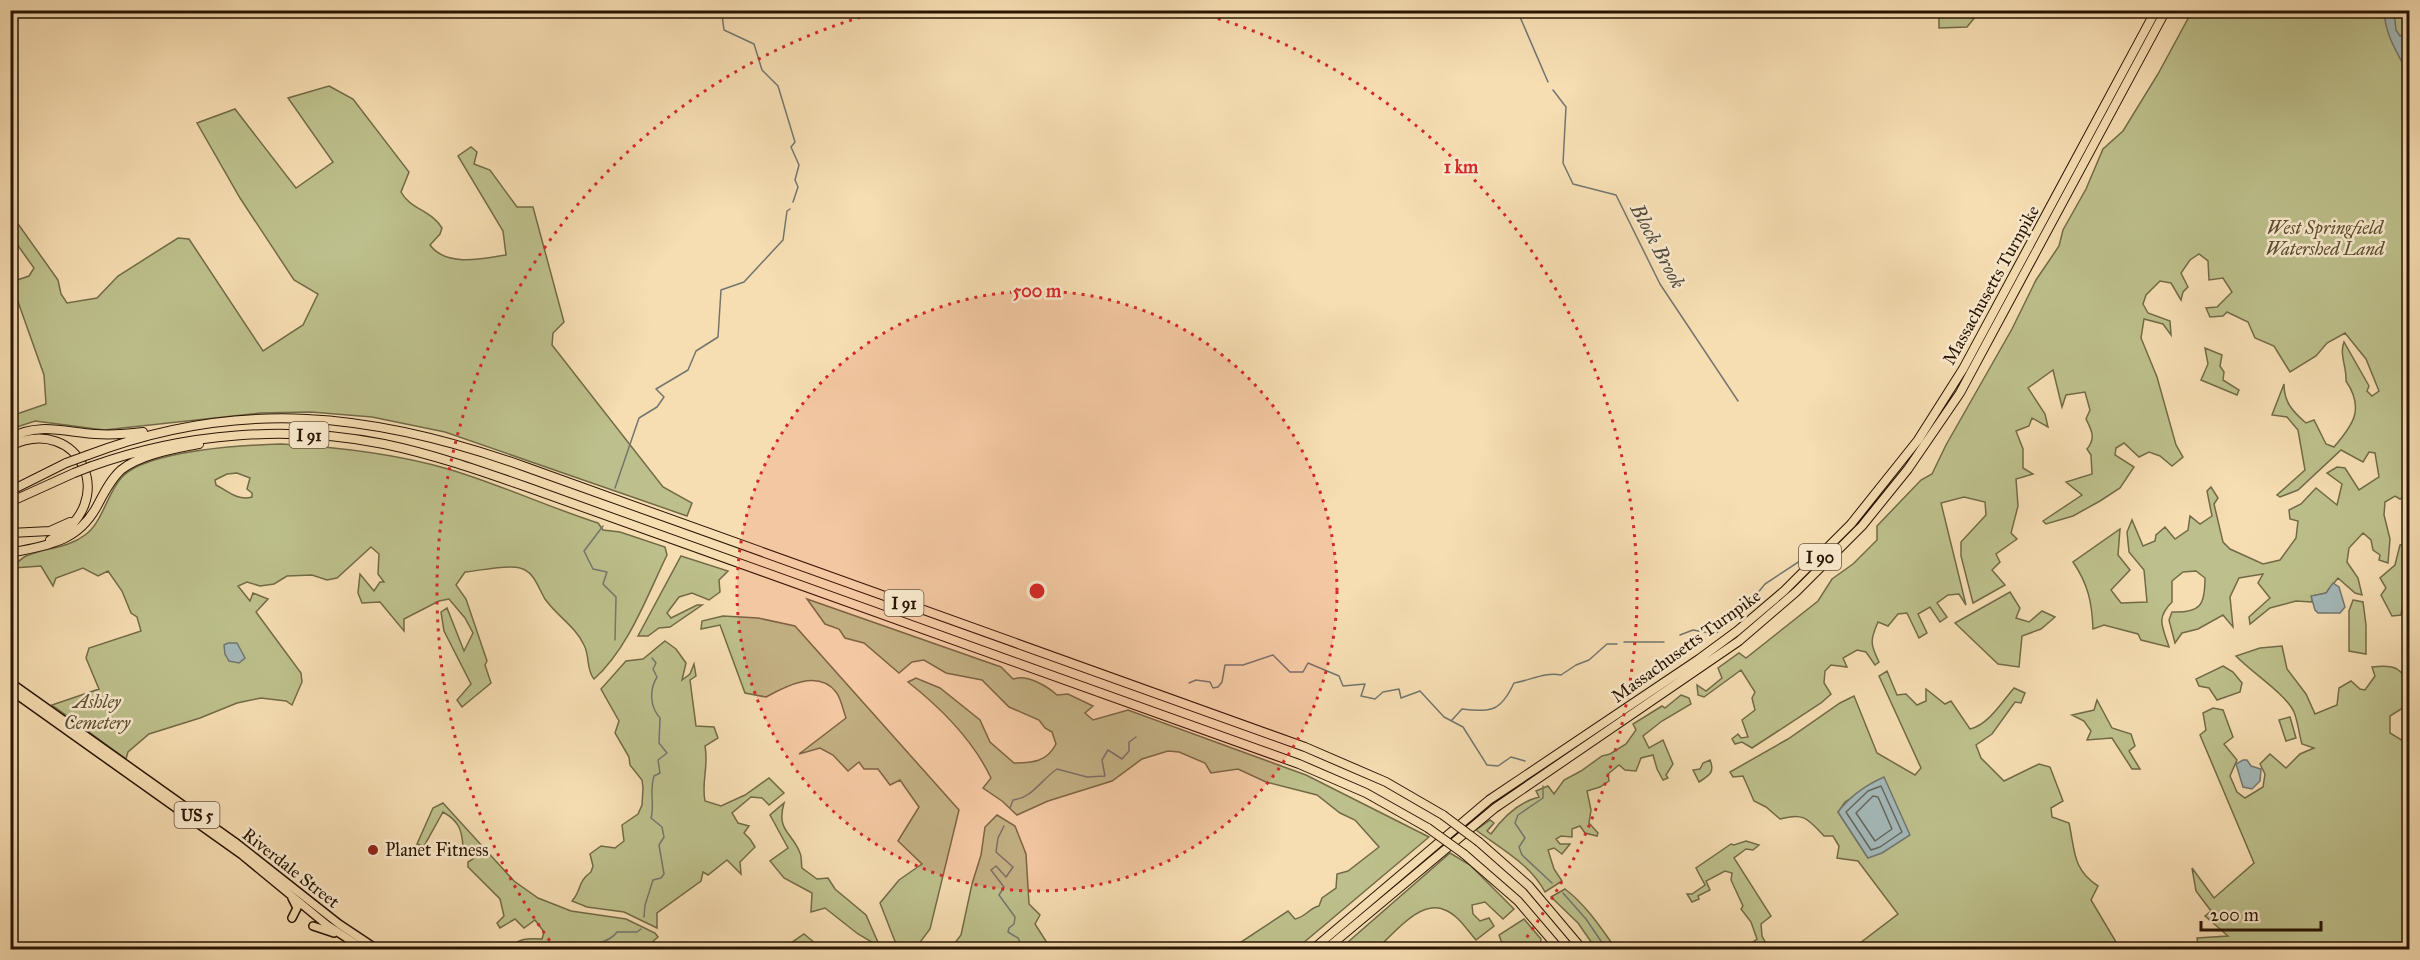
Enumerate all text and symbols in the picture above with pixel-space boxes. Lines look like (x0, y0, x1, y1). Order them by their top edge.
text: 1 km (1444, 156, 1479, 178)
water label: Block Brook (1625, 199, 1690, 293)
street label: Massachusetts Turnpike (1938, 201, 2044, 369)
park label: West Springfield Watershed Land (2266, 217, 2386, 260)
text: 500 m (1013, 280, 1062, 302)
road number: I 91 (290, 422, 328, 448)
road number: I 90 (1799, 544, 1841, 570)
centre of rings (1027, 581, 1047, 601)
street label: Massachusetts Turnpike (1607, 584, 1765, 708)
road number: I 91 (884, 590, 924, 616)
park label: Ashley Cemetery (64, 691, 131, 734)
road number: US 5 (174, 802, 220, 828)
street label: Riverdale Street (238, 823, 345, 913)
place label: Planet Fitness (385, 839, 489, 861)
marker: Planet Fitness (366, 843, 380, 857)
scale bar (2201, 894, 2321, 932)
text: 200 m (2210, 904, 2259, 926)

